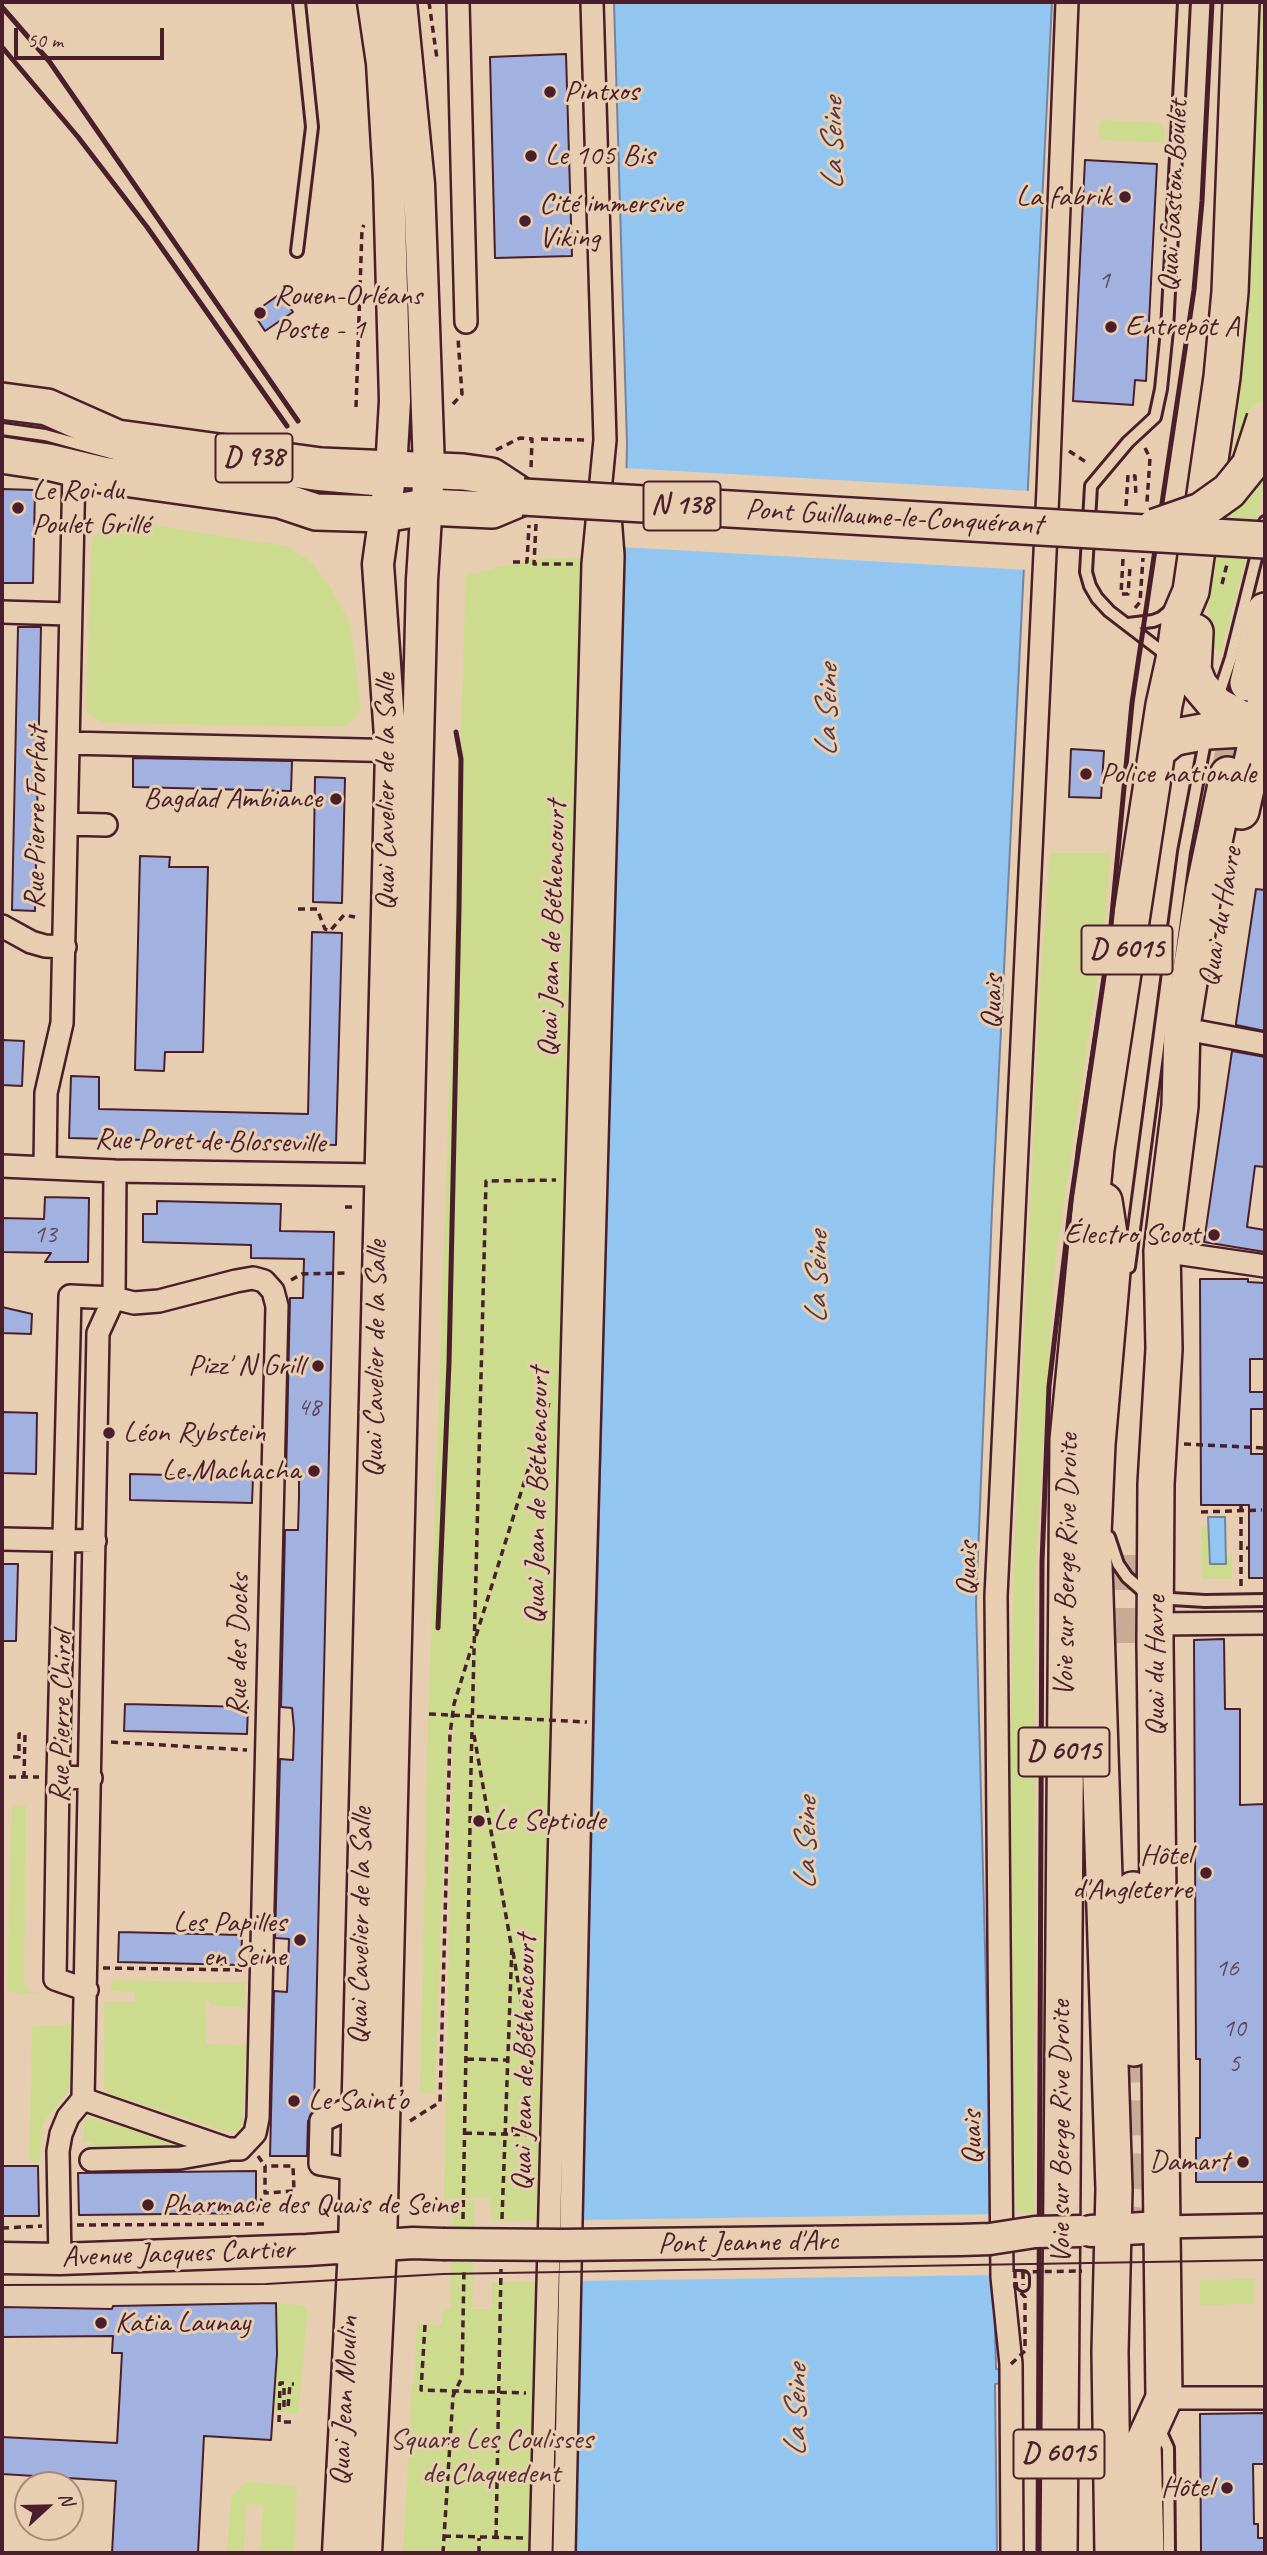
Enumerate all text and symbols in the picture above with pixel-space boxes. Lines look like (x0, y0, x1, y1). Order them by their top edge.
scale bar (18, 14, 168, 58)
text: 50 m (27, 27, 63, 53)
place label: Pintxos (564, 74, 638, 110)
marker: Pintxos (542, 84, 558, 100)
water label: La Seine (815, 98, 853, 190)
street label: Quai Gaston Boulet (1151, 99, 1197, 293)
place label: Le 105 Bis (545, 138, 654, 174)
marker: Le 105 Bis (523, 148, 539, 164)
place label: La fabrik (1016, 179, 1111, 215)
place label: Cité immersive Viking (539, 186, 683, 256)
marker: La fabrik (1117, 189, 1133, 205)
marker: Cité immersive Viking (517, 213, 533, 229)
house number: 1 (1098, 265, 1110, 297)
place label: Rouen-Orléans Poste - 1 (274, 278, 422, 348)
marker: Rouen-Orléans Poste - 1 (252, 305, 268, 321)
place label: Entrepôt A (1125, 309, 1239, 345)
marker: Entrepôt A (1103, 319, 1119, 335)
road number: D 938 (216, 434, 292, 482)
place label: Le Roi du Poulet Grillé (32, 473, 150, 544)
road number: N 138 (644, 482, 720, 530)
street label: Pont Guillaume-le-Conquérant (744, 492, 1044, 544)
marker: Le Roi du Poulet Grillé (10, 500, 26, 516)
water label: La Seine (808, 665, 848, 757)
street label: Quai Cavelier de la Salle (368, 673, 404, 911)
street label: Rue Pierre Forfait (17, 727, 57, 909)
place label: Police nationale (1100, 756, 1256, 792)
marker: Police nationale (1078, 766, 1094, 782)
place label: Bagdad Ambiance (143, 781, 322, 817)
marker: Bagdad Ambiance (328, 791, 344, 807)
street label: Quai Jean de Béthencourt (531, 800, 575, 1058)
street label: Quai du Havre (1191, 845, 1251, 989)
road number: D 6015 (1082, 926, 1172, 974)
street label: Quais (974, 974, 1012, 1030)
street label: Rue Poret de Blosseville (94, 1122, 326, 1162)
place label: Électro Scoot (1064, 1217, 1200, 1253)
house number: 13 (33, 1219, 57, 1251)
marker: Électro Scoot (1206, 1227, 1222, 1243)
water label: La Seine (798, 1232, 838, 1324)
street label: Quai Cavelier de la Salle (356, 1240, 396, 1478)
place label: Pizz' N Grill (188, 1348, 304, 1384)
marker: Pizz' N Grill (310, 1358, 326, 1374)
street label: Quai Jean de Béthencourt (518, 1367, 558, 1625)
house number: 48 (297, 1392, 321, 1424)
place label: Léon Rybstein (123, 1415, 266, 1451)
marker: Léon Rybstein (101, 1425, 117, 1441)
street label: Voie sur Berge Rive Droite (1047, 1433, 1087, 1697)
place label: Le Machacha (162, 1453, 300, 1489)
marker: Le Machacha (306, 1463, 322, 1479)
street label: Quais (949, 1541, 987, 1597)
street label: Rue des Docks (220, 1573, 258, 1717)
street label: Quai du Havre (1138, 1596, 1174, 1736)
street label: Rue Pierre Chirol (43, 1631, 81, 1803)
road number: D 6015 (1018, 1728, 1110, 1776)
water label: La Seine (787, 1798, 827, 1890)
place label: Le Septiode (493, 1803, 606, 1839)
street label: Quai Cavelier de la Salle (341, 1807, 381, 2045)
marker: Le Septiode (471, 1813, 487, 1829)
place label: Hôtel d'Angleterre (1072, 1838, 1192, 1909)
marker: Hôtel d'Angleterre (1198, 1865, 1214, 1881)
place label: Les Papilles en Seine (173, 1905, 286, 1976)
marker: Les Papilles en Seine (292, 1932, 308, 1948)
street label: Quai Jean de Béthencourt (505, 1934, 545, 2192)
house number: 16 (1215, 1953, 1239, 1985)
street label: Voie sur Berge Rive Droite (1043, 2000, 1079, 2264)
house number: 10 (1222, 2013, 1246, 2045)
house number: 5 (1228, 2048, 1240, 2080)
place label: Le Saint’o (308, 2083, 408, 2119)
marker: Le Saint’o (286, 2093, 302, 2109)
street label: Quais (955, 2111, 991, 2165)
place label: Damart (1149, 2144, 1229, 2180)
marker: Damart (1235, 2154, 1251, 2170)
place label: Pharmacie des Quais de Seine (162, 2187, 458, 2223)
marker: Pharmacie des Quais de Seine (140, 2197, 156, 2213)
street label: Pont Jeanne d'Arc (658, 2223, 838, 2263)
street label: Avenue Jacques Cartier (61, 2232, 295, 2276)
place label: Katia Launay (115, 2305, 250, 2341)
marker: Katia Launay (93, 2315, 109, 2331)
street label: Quai Jean Moulin (323, 2315, 367, 2487)
water label: La Seine (777, 2365, 817, 2457)
park label: Square Les Coulisses de Claquedent (390, 2422, 592, 2492)
road number: D 6015 (1014, 2430, 1104, 2478)
place label: Hôtel (1161, 2470, 1213, 2506)
north arrow (14, 2471, 84, 2541)
marker: Hôtel (1219, 2480, 1235, 2496)
text: N (53, 2489, 80, 2509)

